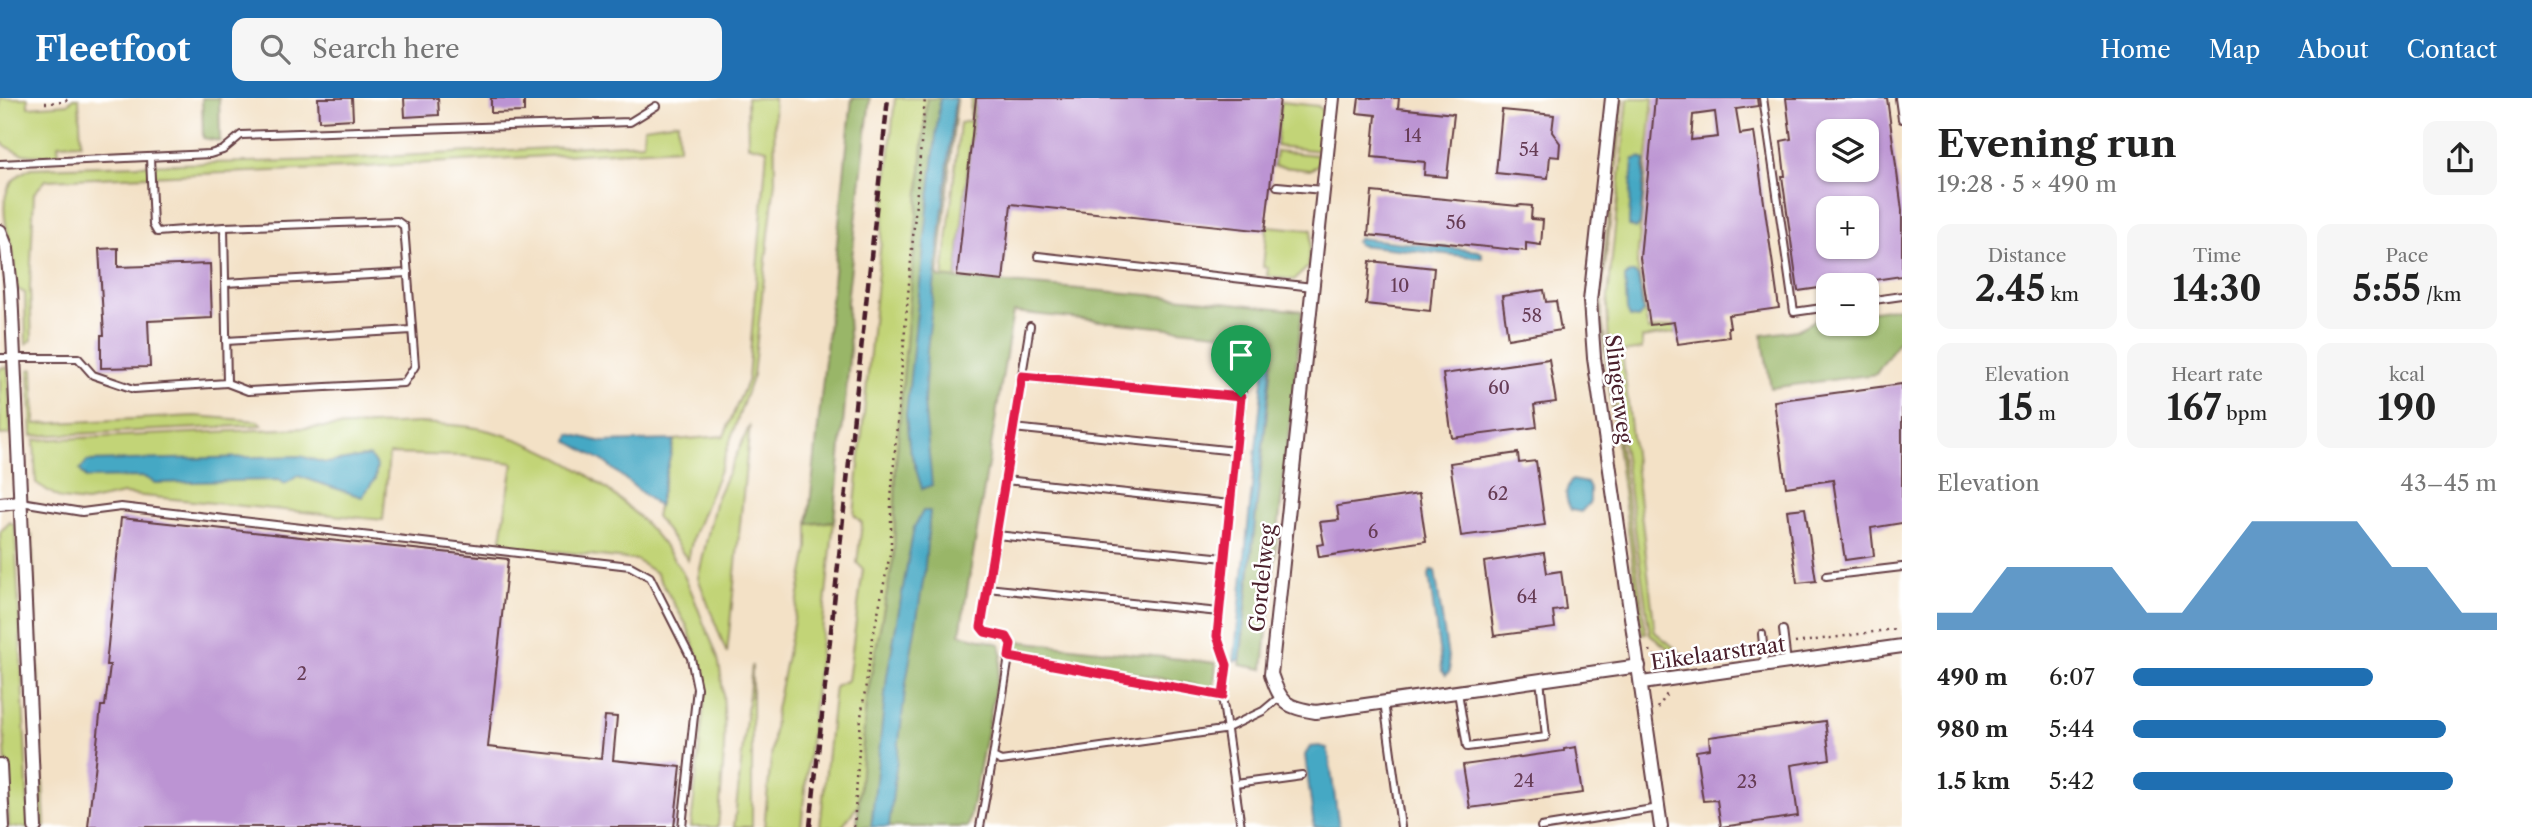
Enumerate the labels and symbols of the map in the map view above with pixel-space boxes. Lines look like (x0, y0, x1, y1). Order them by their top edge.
house number: 14 (1404, 125, 1422, 147)
house number: 54 (1519, 139, 1539, 161)
house number: 56 (1446, 212, 1466, 234)
house number: 10 (1391, 275, 1409, 297)
house number: 58 (1522, 305, 1542, 327)
pin (1211, 325, 1271, 397)
street label: Slingerweg (1600, 333, 1638, 446)
house number: 60 (1488, 377, 1510, 399)
house number: 62 (1488, 483, 1508, 505)
house number: 6 (1368, 521, 1378, 543)
street label: Gordelweg (1244, 522, 1280, 633)
house number: 64 (1517, 586, 1537, 608)
street label: Eikelaarstraat (1649, 631, 1788, 675)
house number: 2 (297, 663, 307, 685)
house number: 24 (1514, 770, 1534, 792)
house number: 23 (1737, 771, 1757, 793)

